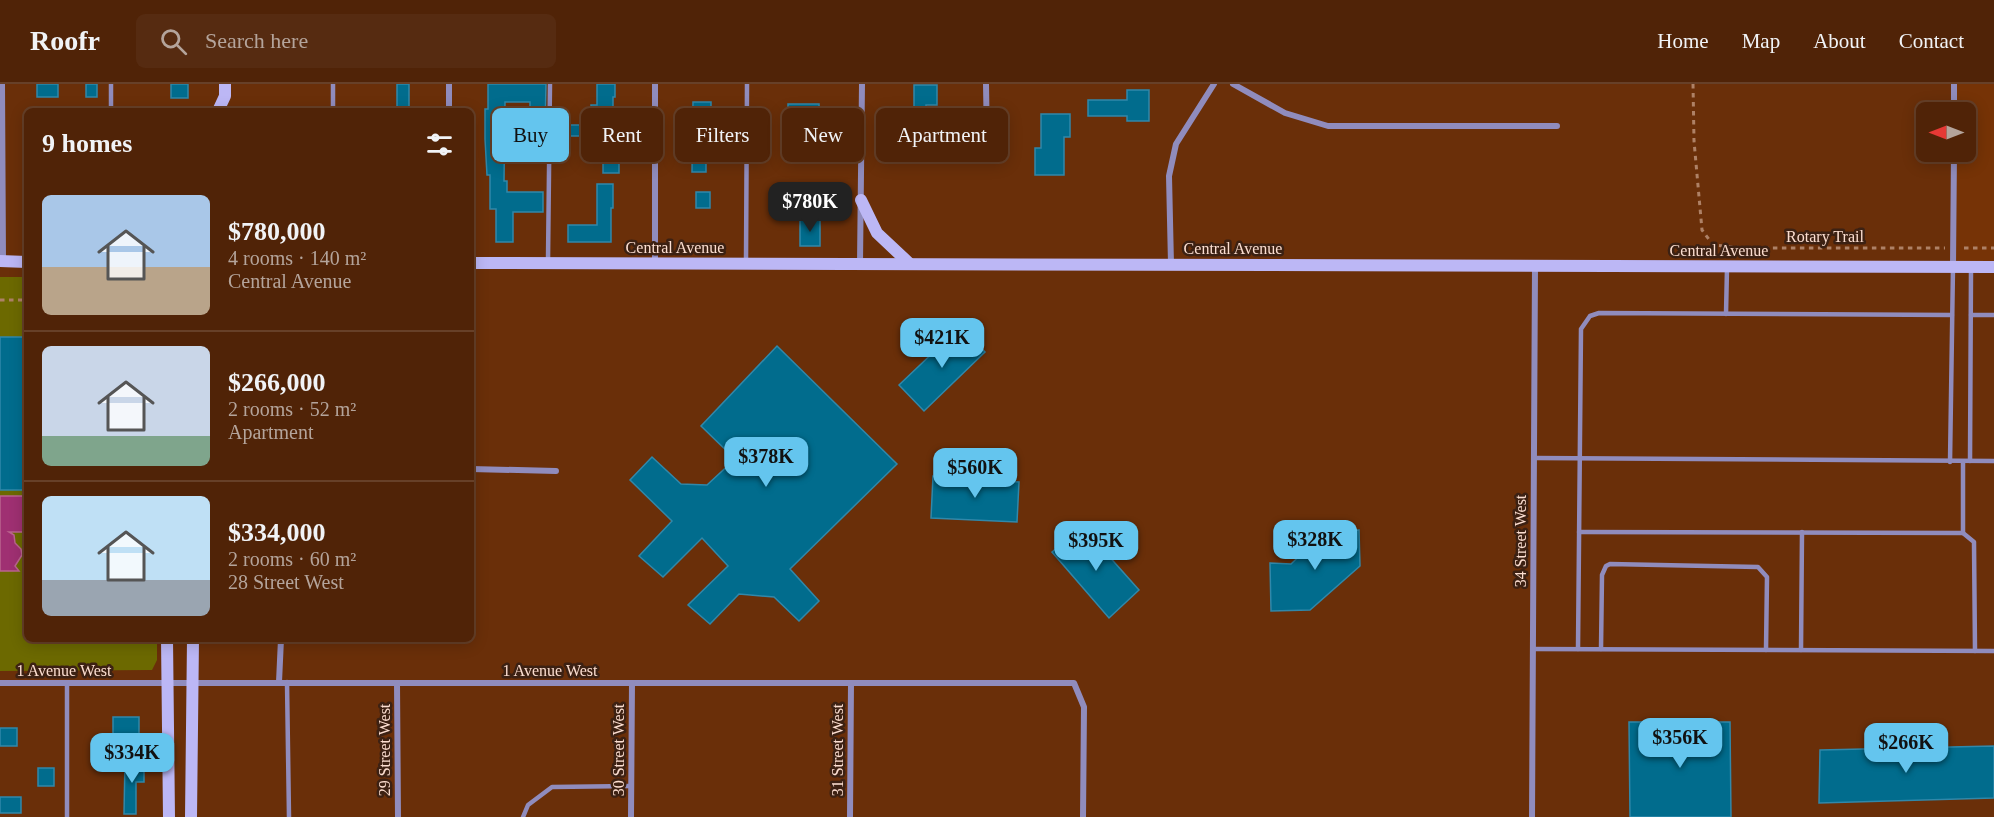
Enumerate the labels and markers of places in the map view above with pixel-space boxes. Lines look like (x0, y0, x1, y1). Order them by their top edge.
pin: $780K (768, 182, 852, 233)
pin: $421K (900, 318, 984, 369)
pin: $378K (724, 437, 808, 488)
pin: $560K (933, 448, 1017, 499)
pin: $328K (1273, 520, 1357, 571)
pin: $395K (1054, 521, 1138, 572)
pin: $356K (1638, 718, 1722, 769)
pin: $266K (1864, 723, 1948, 774)
pin: $334K (90, 733, 174, 784)

